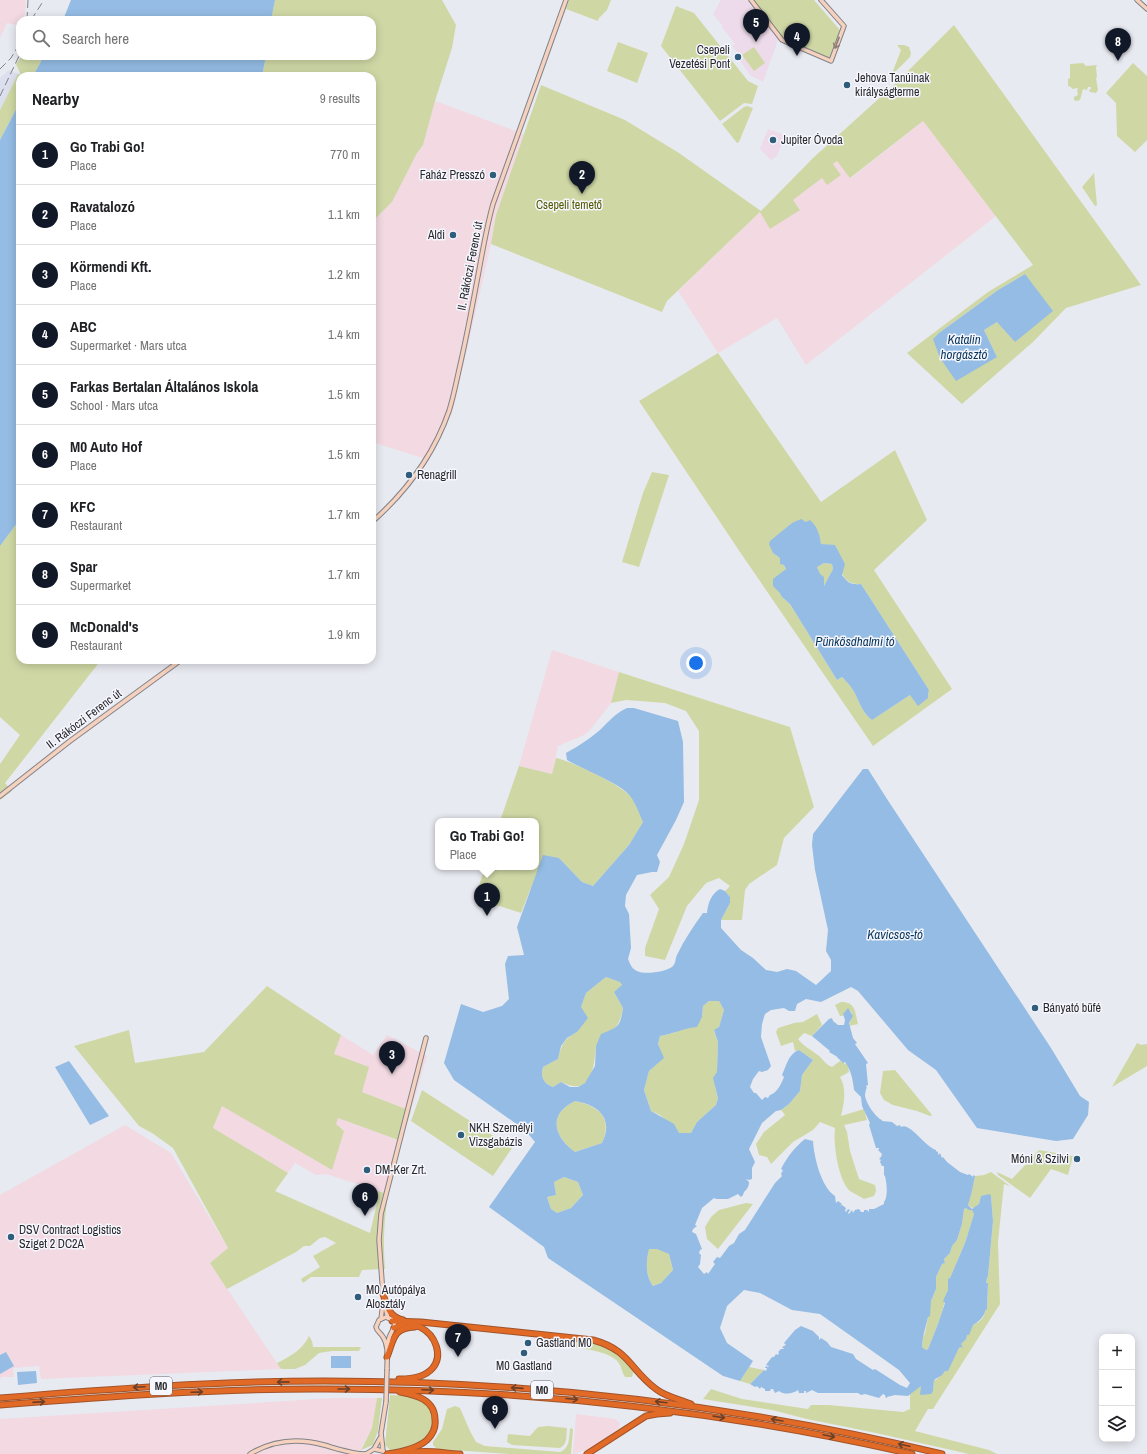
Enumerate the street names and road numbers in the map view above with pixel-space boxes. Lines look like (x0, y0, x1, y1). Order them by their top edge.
street label: II. Rákóczi Ferenc út (454, 220, 487, 312)
street label: II. Rákóczi Ferenc út (43, 685, 125, 753)
road number: M0 (150, 1377, 172, 1395)
road number: M0 (531, 1381, 553, 1399)

